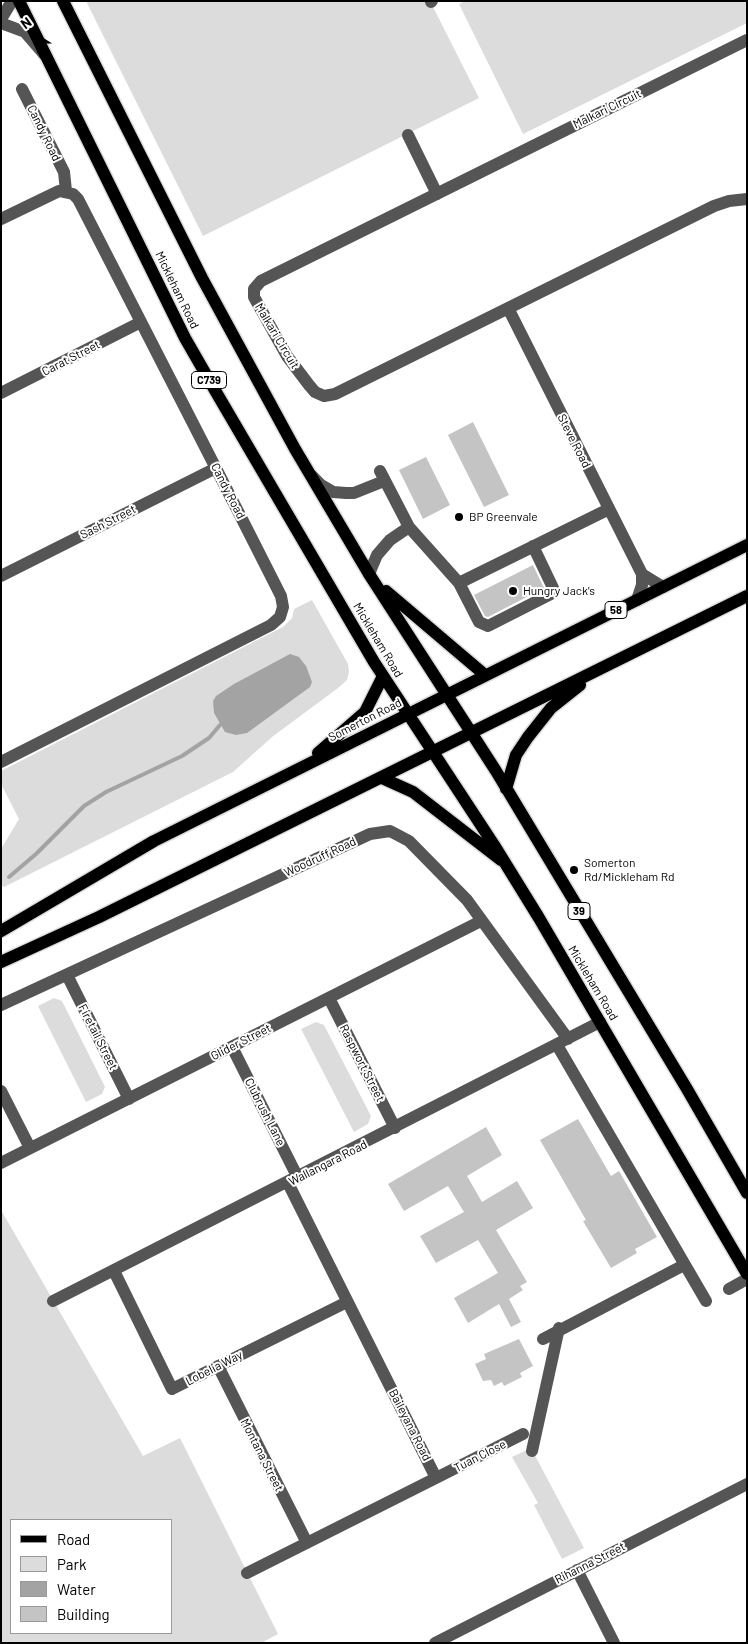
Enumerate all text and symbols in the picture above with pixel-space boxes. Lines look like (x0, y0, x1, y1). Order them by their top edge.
north arrow (10, 10, 60, 60)
text: N (17, 13, 35, 32)
street label: Malkari Circuit (571, 86, 643, 132)
street label: Candy Road (24, 103, 64, 163)
street label: Mickleham Road (152, 249, 202, 331)
street label: Malkari Circuit (252, 301, 302, 371)
street label: Carat Street (40, 337, 102, 379)
road number: C739 (192, 372, 226, 388)
street label: Steve Road (554, 412, 594, 470)
street label: Candy Road (208, 461, 248, 521)
street label: Sash Street (78, 502, 138, 542)
place label: BP Greenvale (469, 510, 538, 524)
marker: BP Greenvale (453, 511, 465, 523)
place label: Hungry Jack's (523, 584, 595, 598)
marker: Hungry Jack's (507, 585, 519, 597)
street label: Mickleham Road (350, 600, 406, 680)
road number: 58 (605, 602, 627, 618)
street label: Somerton Road (326, 695, 404, 745)
street label: Woodruff Road (282, 834, 358, 880)
place label: Somerton Rd/Mickleham Rd (584, 856, 674, 884)
marker: Somerton Rd/Mickleham Rd (568, 864, 580, 876)
road number: 39 (568, 902, 590, 919)
street label: Mickleham Road (565, 943, 621, 1023)
street label: Firetail Street (75, 1002, 121, 1072)
street label: Glider Street (208, 1021, 274, 1063)
street label: Raspwort Street (336, 1022, 388, 1104)
street label: Clubrush Lane (242, 1076, 288, 1148)
street label: Wallangara Road (286, 1137, 370, 1189)
street label: Lobelia Way (183, 1347, 245, 1389)
street label: Baileyana Road (386, 1387, 434, 1463)
street label: Montana Street (237, 1416, 287, 1494)
street label: Tuan Close (452, 1437, 508, 1475)
legend (10, 1519, 172, 1634)
text: Road (57, 1530, 90, 1548)
street label: Rihanna Street (552, 1539, 628, 1587)
text: Park (57, 1555, 86, 1573)
text: Water (57, 1580, 96, 1598)
text: Building (57, 1605, 110, 1623)

